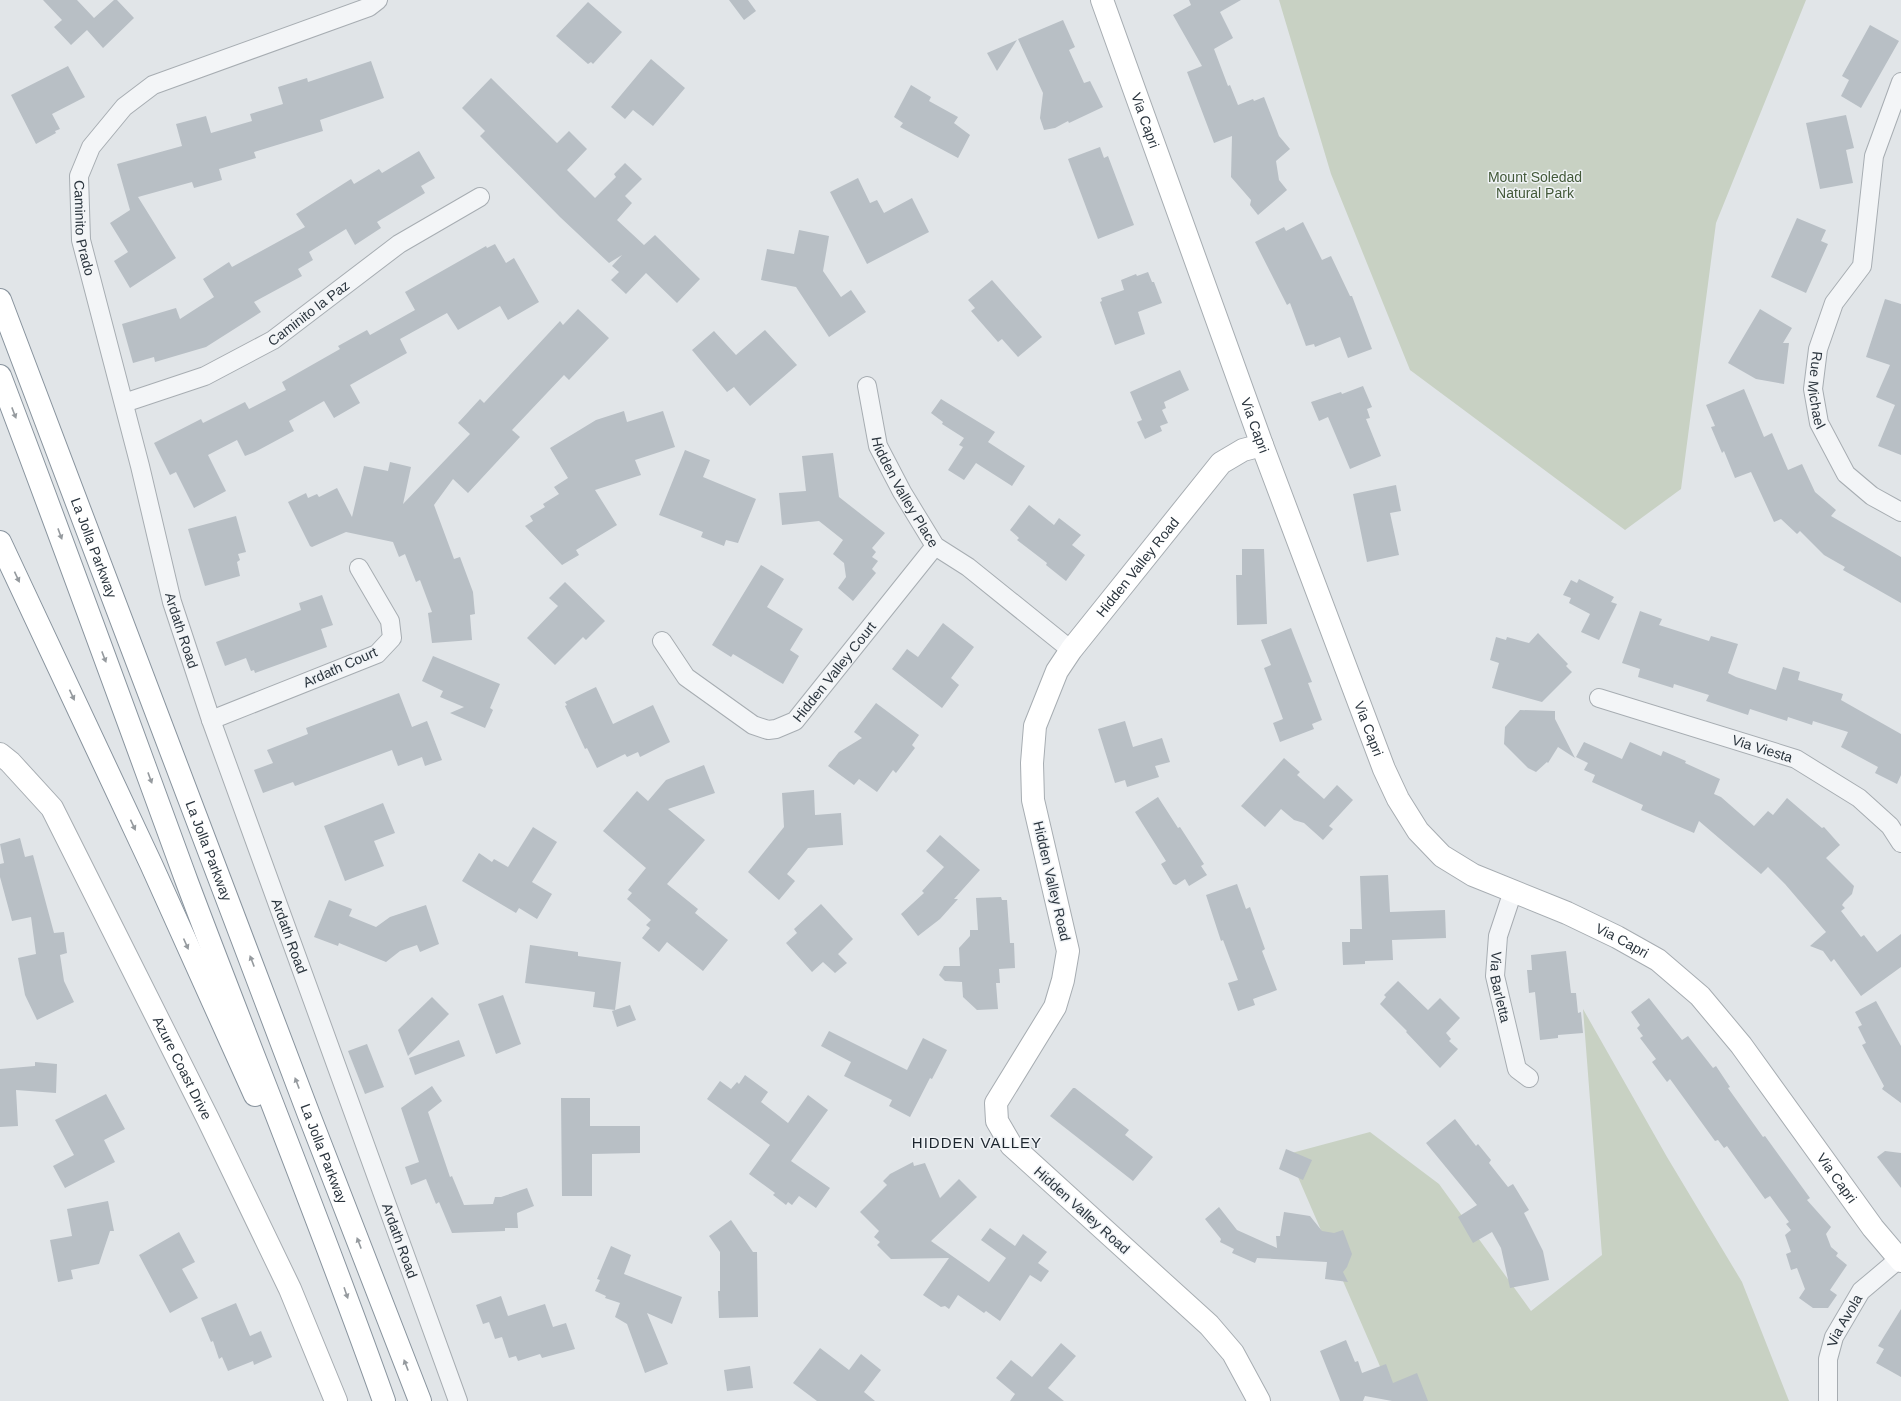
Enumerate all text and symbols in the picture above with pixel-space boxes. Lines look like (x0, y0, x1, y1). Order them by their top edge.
street label: Via Capri (1128, 91, 1163, 150)
park label: Mount Soledad Natural Park (1488, 169, 1582, 201)
street label: Caminito Prado (71, 180, 98, 278)
street label: Caminito la Paz (265, 277, 352, 349)
street label: Rue Michael (1805, 350, 1829, 432)
street label: Via Capri (1238, 396, 1272, 455)
one-way arrow (11, 407, 17, 419)
street label: Hidden Valley Place (868, 435, 942, 550)
street label: La Jolla Parkway (68, 495, 120, 600)
street label: Hidden Valley Road (1093, 514, 1182, 620)
one-way arrow (57, 529, 63, 541)
one-way arrow (14, 572, 20, 583)
street label: Ardath Road (162, 591, 201, 670)
street label: Hidden Valley Court (789, 619, 879, 725)
street label: Ardath Court (300, 644, 380, 690)
one-way arrow (102, 651, 108, 663)
one-way arrow (69, 689, 75, 701)
street label: Via Capri (1351, 699, 1386, 758)
street label: Via Viesta (1730, 732, 1795, 766)
one-way arrow (147, 773, 153, 785)
street label: La Jolla Parkway (183, 798, 235, 903)
street label: Hidden Valley Road (1030, 819, 1074, 943)
one-way arrow (130, 820, 136, 831)
street label: Ardath Road (268, 896, 310, 976)
street label: Via Capri (1593, 920, 1651, 961)
one-way arrow (183, 938, 189, 950)
street label: Via Barletta (1487, 951, 1514, 1024)
one-way arrow (248, 955, 254, 967)
street label: Azure Coast Drive (150, 1014, 215, 1123)
one-way arrow (294, 1076, 300, 1088)
street label: La Jolla Parkway (297, 1101, 351, 1206)
district label: HIDDEN VALLEY (912, 1134, 1042, 1151)
street label: Via Capri (1814, 1150, 1860, 1206)
street label: Hidden Valley Road (1031, 1163, 1133, 1257)
street label: Ardath Road (379, 1201, 421, 1280)
one-way arrow (356, 1237, 362, 1249)
one-way arrow (343, 1287, 349, 1299)
street label: Via Avola (1824, 1291, 1865, 1349)
one-way arrow (403, 1358, 409, 1370)

